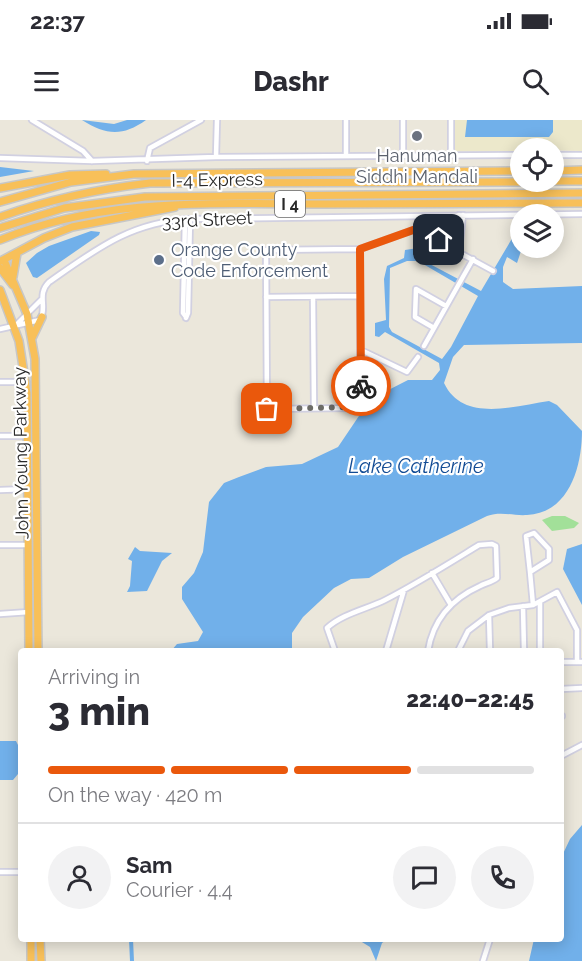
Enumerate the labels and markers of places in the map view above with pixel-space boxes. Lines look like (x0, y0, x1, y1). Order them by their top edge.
marker: Hanuman Siddhi Mandali (410, 129, 424, 143)
place label: Hanuman Siddhi Mandali (356, 145, 478, 187)
pin (413, 214, 464, 265)
place label: Orange County Code Enforcement (171, 239, 328, 281)
marker: Orange County Code Enforcement (152, 253, 166, 267)
pin (241, 383, 292, 434)

